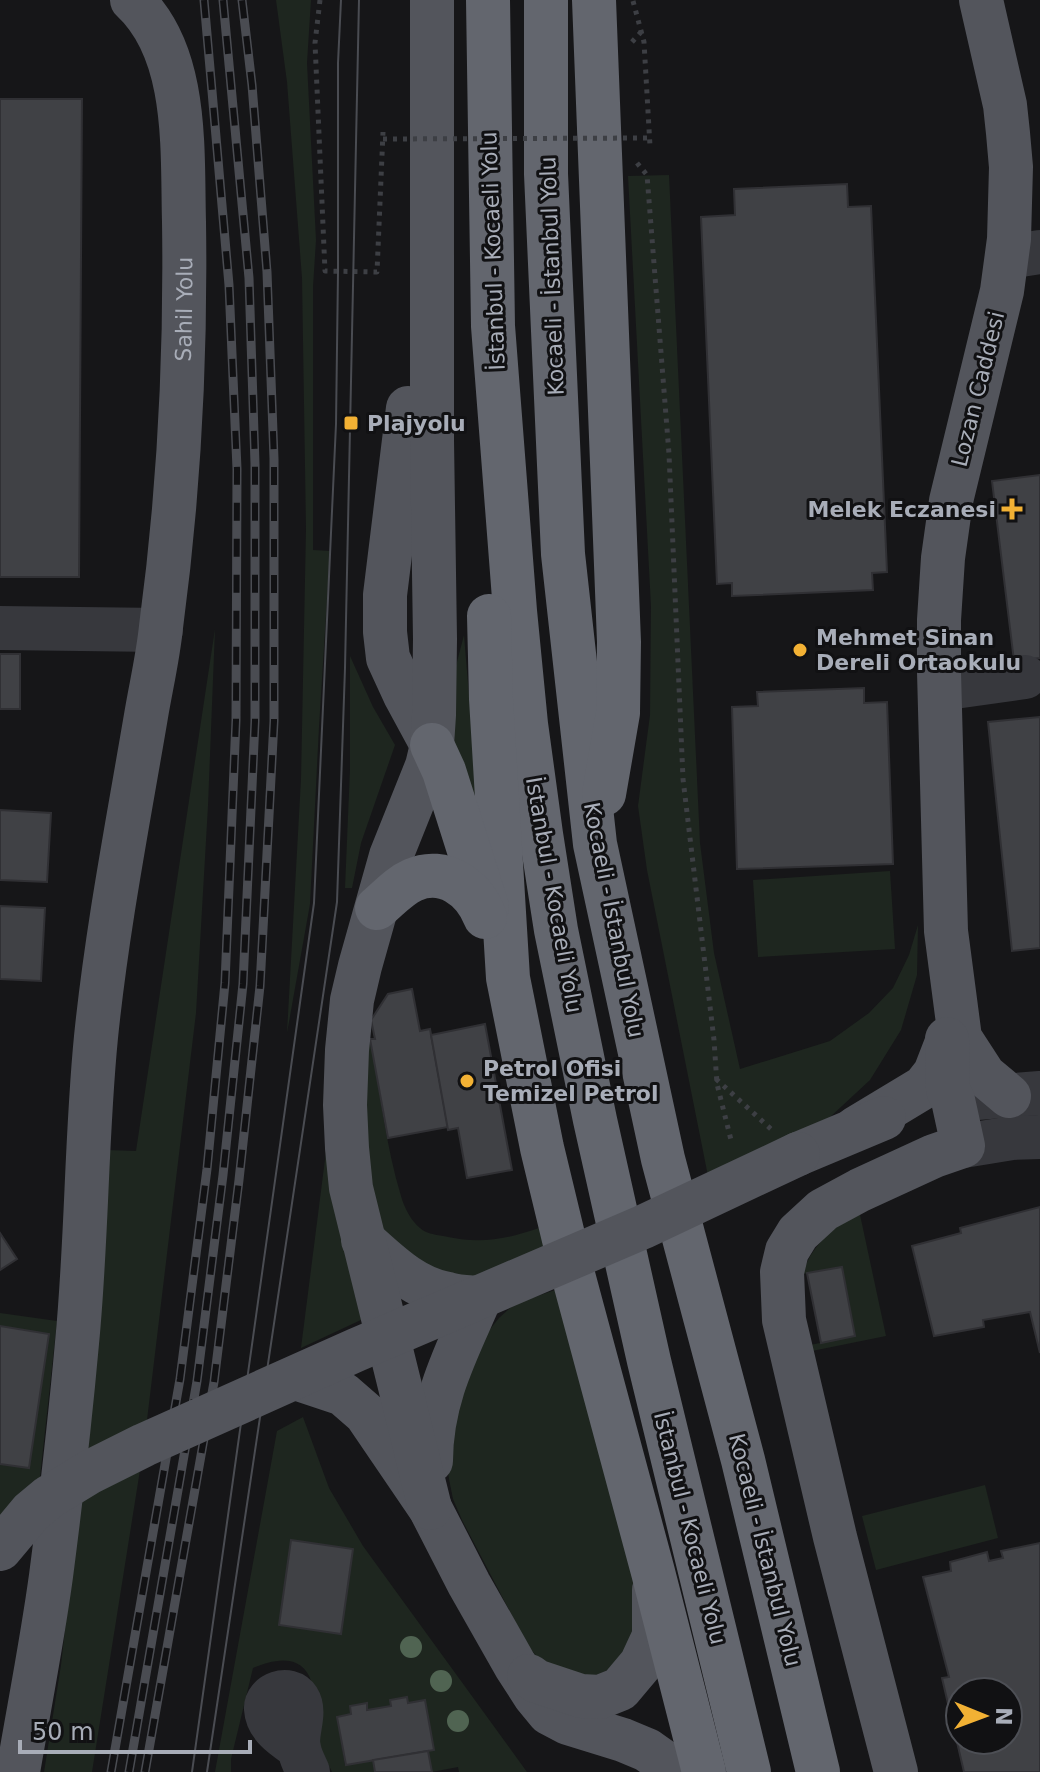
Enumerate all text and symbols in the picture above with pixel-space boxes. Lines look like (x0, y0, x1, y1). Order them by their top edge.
street label: İstanbul - Kocaeli Yolu (476, 131, 510, 371)
street label: Kocaeli - İstanbul Yolu (535, 156, 569, 396)
street label: Sahil Yolu (170, 257, 197, 362)
street label: Lozan Caddesi (947, 309, 1009, 469)
place label: Plajyolu (367, 411, 466, 436)
marker: Plajyolu (342, 414, 360, 432)
place label: Melek Eczanesi (807, 497, 996, 522)
marker: Melek Eczanesi (1003, 500, 1021, 518)
place label: Mehmet Sinan Dereli Ortaokulu (816, 625, 1021, 675)
marker: Mehmet Sinan Dereli Ortaokulu (791, 641, 809, 659)
street label: İstanbul - Kocaeli Yolu (521, 775, 587, 1015)
street label: Kocaeli - İstanbul Yolu (579, 800, 649, 1040)
place label: Petrol Ofisi Temizel Petrol (483, 1056, 658, 1106)
marker: Petrol Ofisi Temizel Petrol (458, 1072, 476, 1090)
street label: İstanbul - Kocaeli Yolu (649, 1409, 731, 1647)
street label: Kocaeli - İstanbul Yolu (724, 1431, 806, 1669)
north arrow (944, 1676, 1024, 1756)
scale bar (20, 1704, 250, 1754)
text: N (991, 1707, 1016, 1726)
text: 50 m (32, 1718, 94, 1746)

